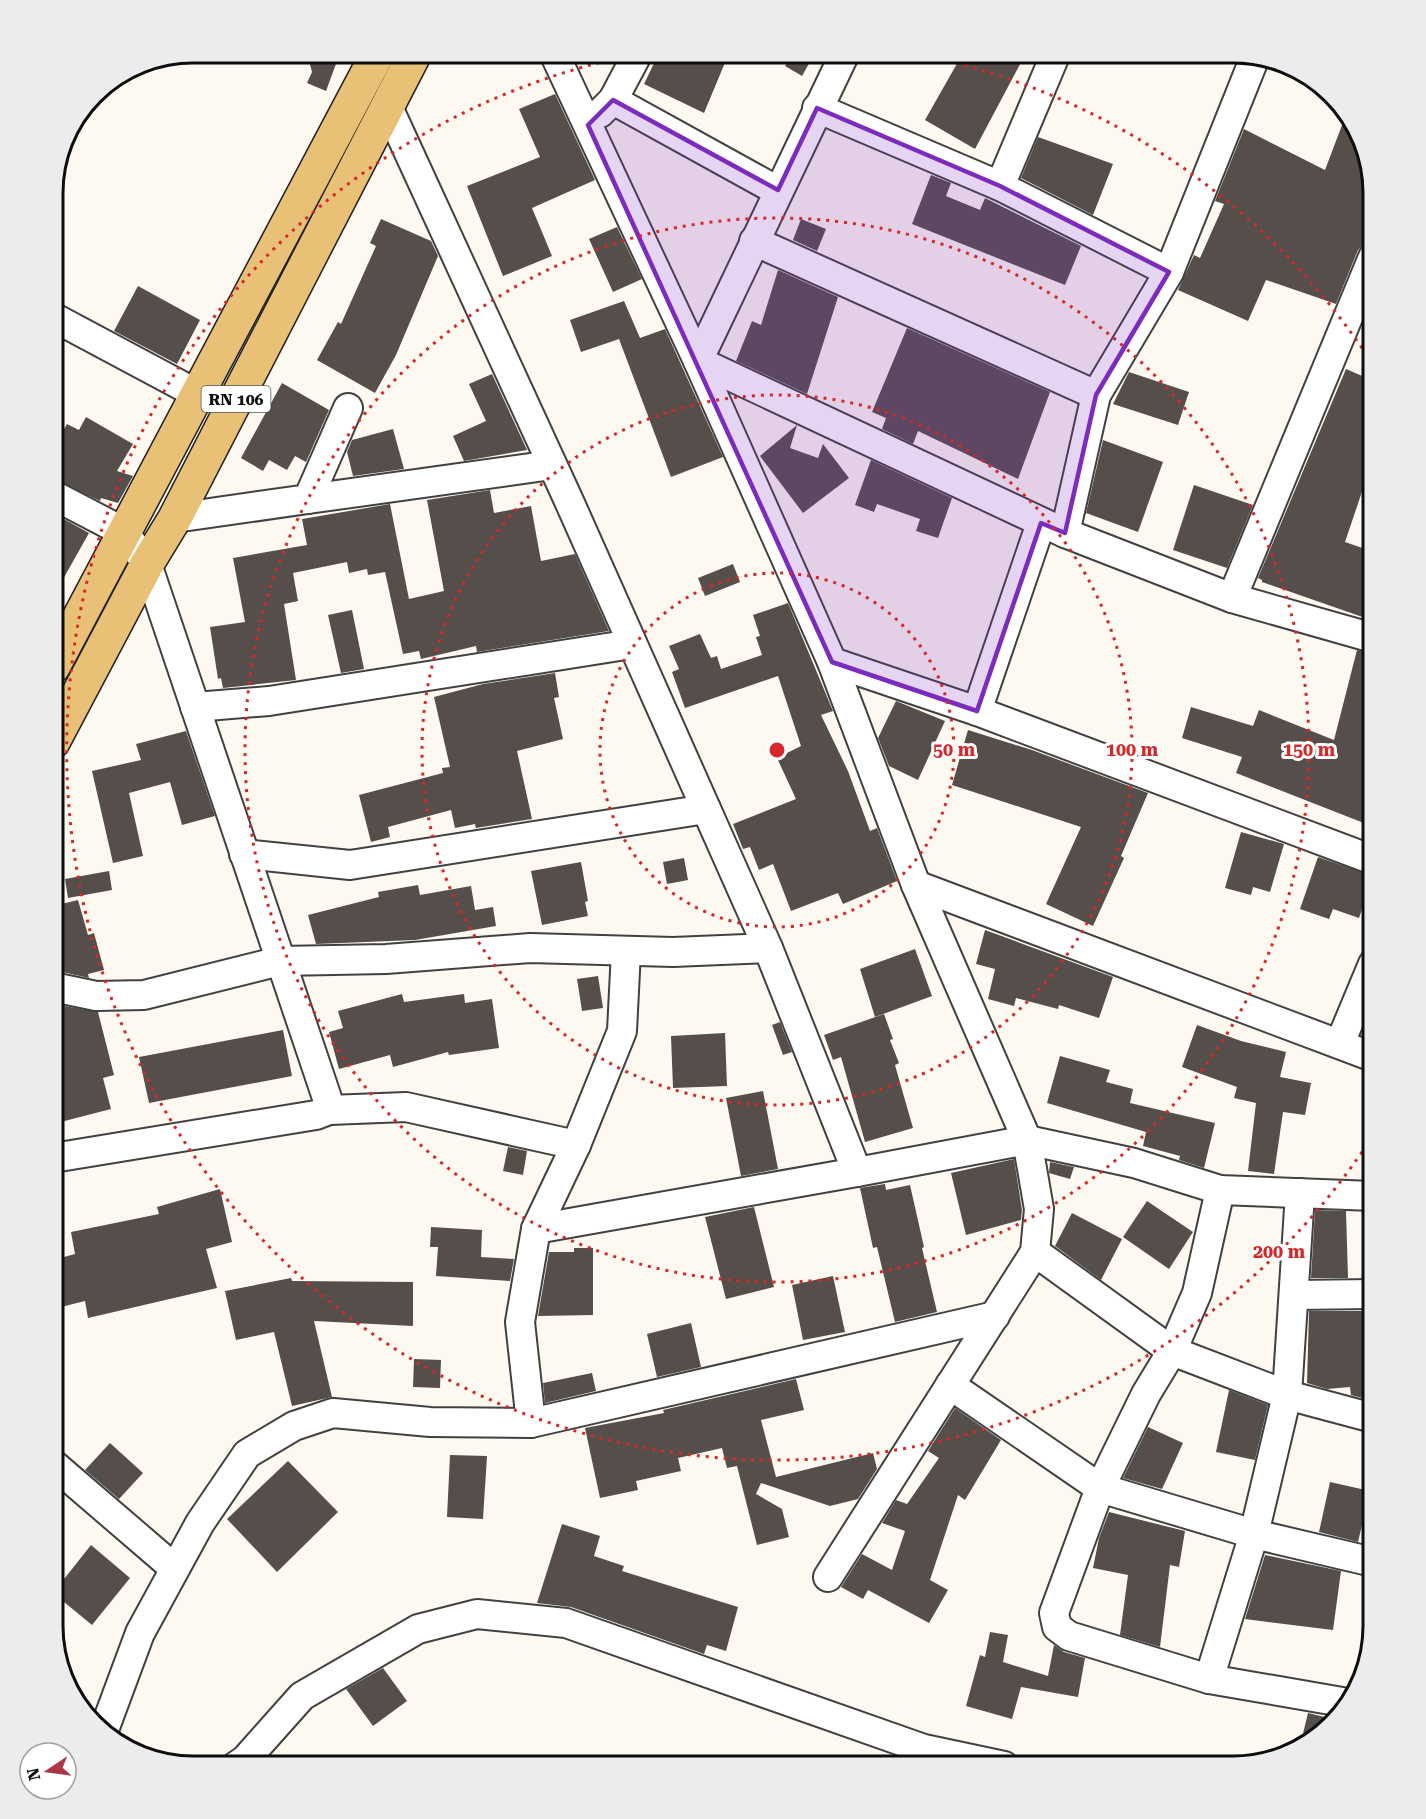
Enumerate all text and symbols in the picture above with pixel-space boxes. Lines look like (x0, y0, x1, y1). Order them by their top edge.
road number: RN 106 (202, 386, 270, 412)
text: 50 m (933, 739, 976, 760)
text: 100 m (1106, 739, 1159, 760)
text: 150 m (1283, 739, 1336, 760)
centre of rings (767, 740, 787, 760)
text: 200 m (1253, 1241, 1306, 1262)
north arrow (18, 1741, 78, 1801)
text: N (23, 1766, 45, 1782)

